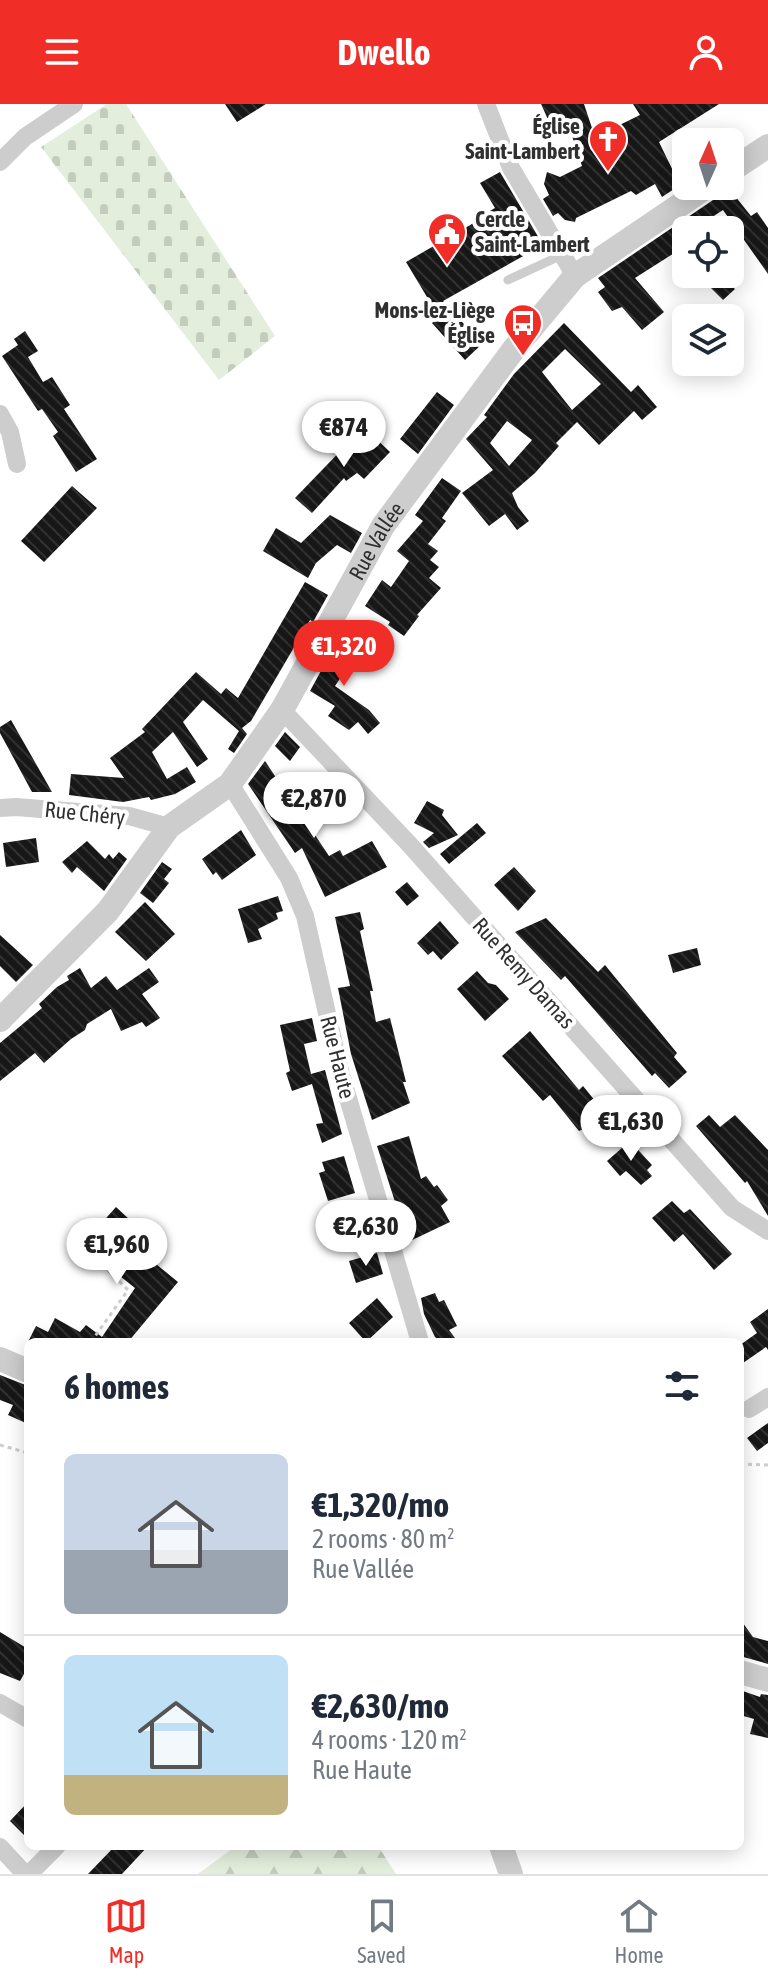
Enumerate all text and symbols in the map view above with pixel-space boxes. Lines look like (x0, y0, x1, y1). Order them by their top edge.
icon: menu (40, 30, 84, 74)
icon: person (684, 30, 728, 74)
text: Dwello (337, 31, 431, 73)
place label: Église Saint-Lambert (465, 113, 581, 164)
church icon: Église Saint-Lambert (587, 118, 629, 173)
north arrow (672, 128, 744, 200)
map controls (672, 128, 744, 376)
place label: Cercle Saint-Lambert (475, 206, 590, 257)
public building icon: Cercle Saint-Lambert (426, 211, 468, 266)
button: locate (672, 216, 744, 288)
place label: Mons-lez-Liège Église (374, 297, 495, 348)
bus stop icon: Mons-lez-Liège Église (502, 302, 544, 357)
button: layers (672, 304, 744, 376)
pin: €874 (297, 401, 391, 469)
text: €874 (320, 412, 368, 442)
street label: Rue Vallée (343, 497, 409, 584)
pin: €1,320 (279, 620, 409, 688)
text: €1,320 (311, 631, 377, 661)
pin: €2,870 (249, 772, 379, 840)
text: €2,870 (281, 783, 347, 813)
street label: Rue Chéry (43, 796, 127, 830)
street label: Rue Remy Damas (468, 912, 581, 1034)
street label: Rue Haute (315, 1013, 361, 1101)
pin: €1,630 (566, 1095, 696, 1163)
text: €1,630 (598, 1106, 664, 1136)
pin: €2,630 (301, 1200, 431, 1268)
text: €2,630 (333, 1211, 399, 1241)
pin: €1,960 (52, 1218, 182, 1286)
text: €1,960 (84, 1229, 150, 1259)
icon: filters (660, 1364, 704, 1408)
text: 6 homes (64, 1367, 169, 1406)
text: €1,320/mo (312, 1485, 449, 1524)
icon: home (128, 1486, 224, 1582)
text: 2 rooms · 80 m² (312, 1524, 454, 1554)
text: Rue Vallée (312, 1554, 414, 1584)
text: €2,630/mo (312, 1686, 449, 1725)
icon: home (128, 1687, 224, 1783)
text: 4 rooms · 120 m² (312, 1725, 467, 1755)
text: Rue Haute (312, 1755, 412, 1785)
tab: Map (104, 1894, 148, 1968)
tab: Saved (357, 1894, 406, 1968)
tab: Home (615, 1894, 664, 1968)

